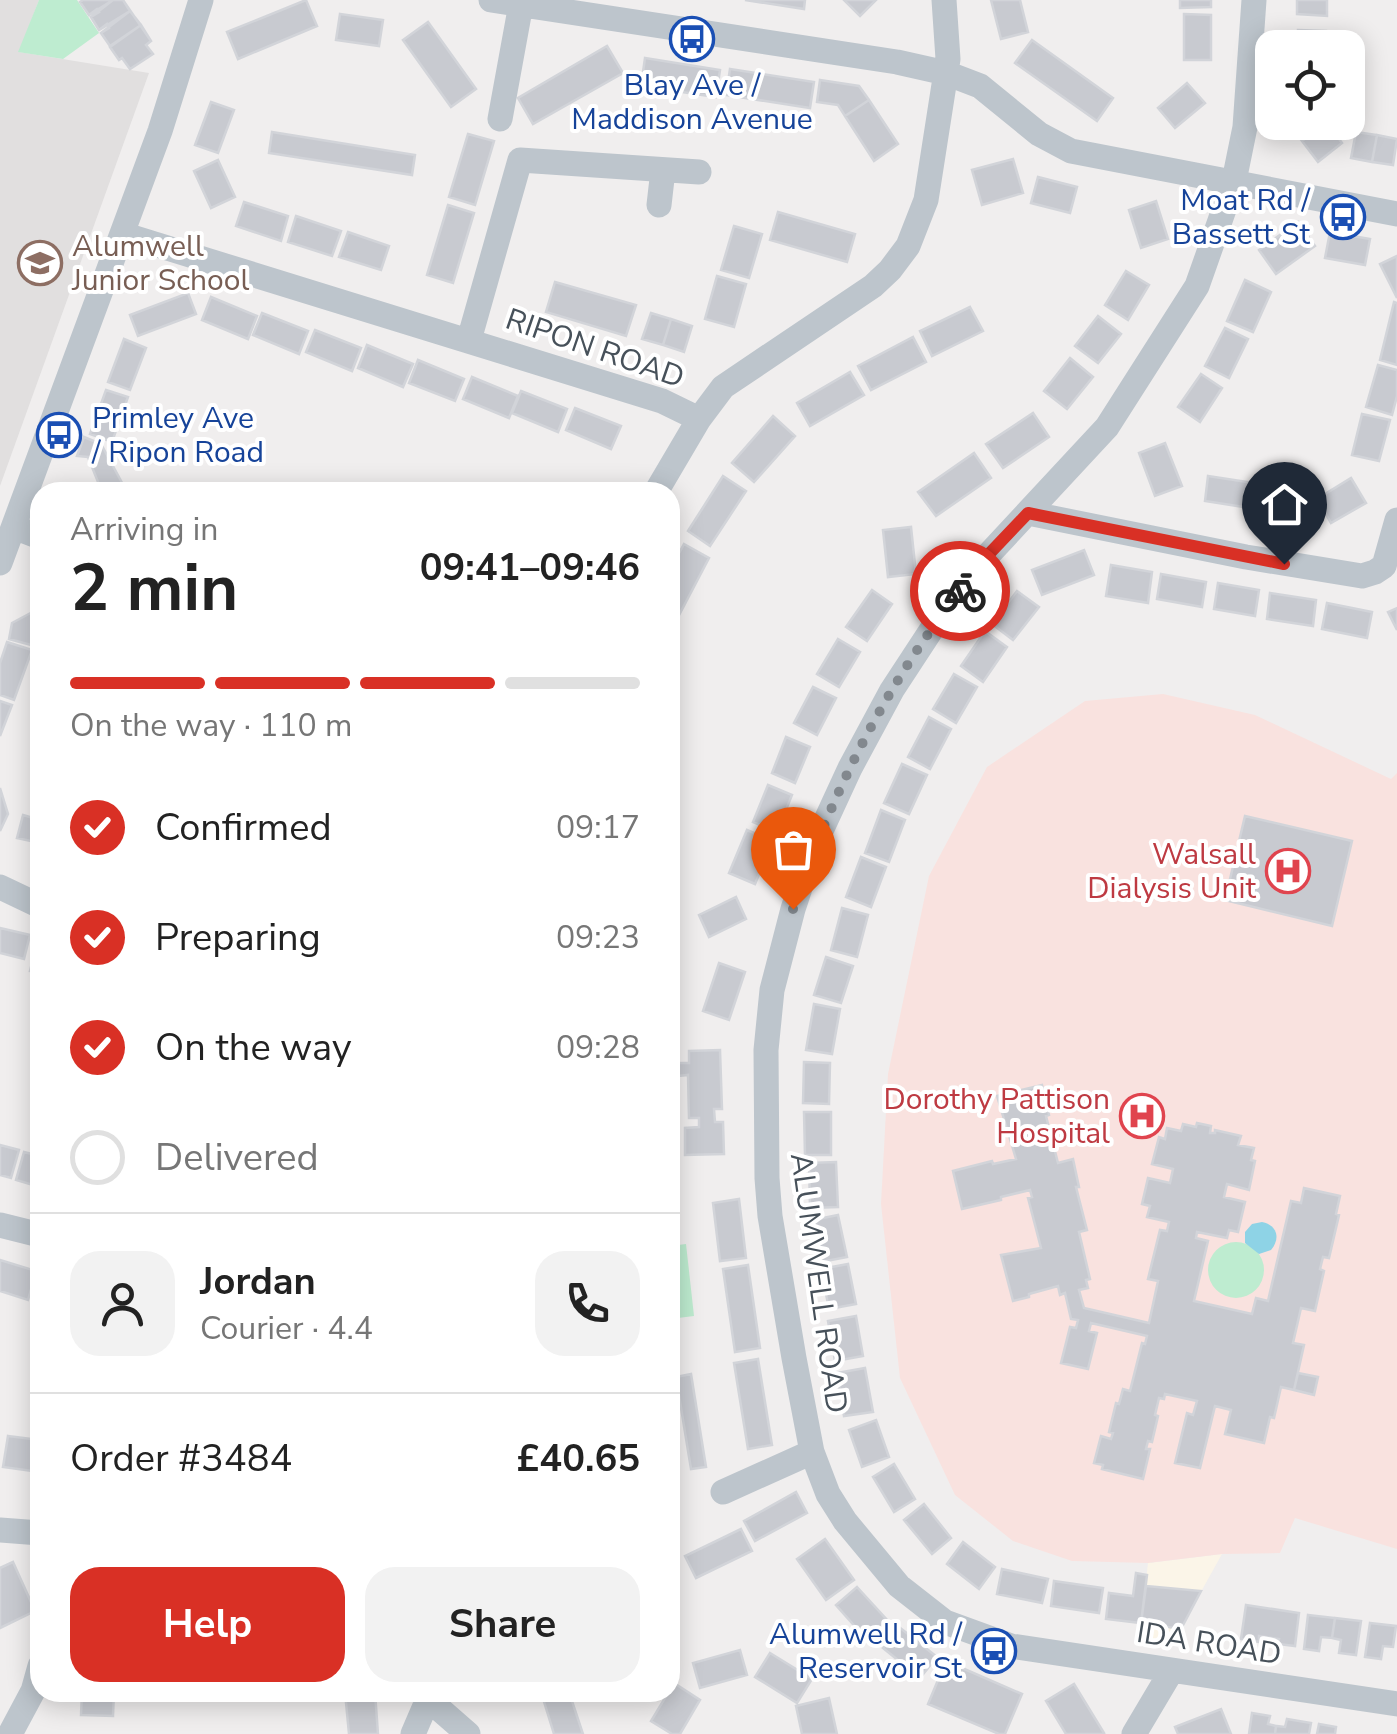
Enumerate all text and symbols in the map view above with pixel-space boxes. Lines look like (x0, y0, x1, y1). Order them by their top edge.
bus stop icon: Blay Ave / Maddison Avenue (669, 16, 715, 62)
map controls (1255, 30, 1365, 140)
button: locate (1255, 30, 1365, 140)
place label: Blay Ave / Maddison Avenue (571, 65, 813, 140)
place label: Moat Rd / Bassett St (1172, 180, 1312, 255)
bus stop icon: Moat Rd / Bassett St (1320, 194, 1366, 240)
place label: Alumwell Junior School (71, 226, 249, 301)
school or university icon: Alumwell Junior School (17, 240, 63, 286)
street label: RIPON ROAD (500, 299, 690, 398)
place label: Primley Ave / Ripon Road (91, 398, 264, 473)
bus stop icon: Primley Ave / Ripon Road (36, 412, 82, 458)
pin (1242, 462, 1327, 565)
icon: home (1257, 477, 1312, 532)
text: Arriving in (70, 508, 218, 551)
courier (910, 541, 1010, 641)
text: 09:41–09:46 (420, 542, 640, 593)
text: 2 min (70, 544, 238, 633)
icon: bike (933, 564, 988, 619)
text: On the way · 110 m (70, 704, 352, 747)
icon: check (70, 800, 125, 855)
text: Confirmed (155, 802, 332, 853)
text: 09:17 (556, 806, 640, 849)
pin (751, 807, 836, 910)
icon: bag (766, 822, 821, 877)
place label: Walsall Dialysis Unit (1087, 834, 1256, 909)
hospital icon: Walsall Dialysis Unit (1265, 848, 1311, 894)
icon: check (70, 910, 125, 965)
text: Preparing (155, 912, 321, 963)
text: 09:23 (556, 916, 640, 959)
icon: check (70, 1020, 125, 1075)
text: On the way (155, 1022, 351, 1073)
text: 09:28 (556, 1026, 640, 1069)
place label: Dorothy Pattison Hospital (884, 1079, 1110, 1154)
hospital icon: Dorothy Pattison Hospital (1119, 1093, 1165, 1139)
text: Delivered (155, 1132, 319, 1183)
street label: ALUMWELL ROAD (780, 1150, 857, 1416)
button: person (70, 1251, 175, 1356)
button: phone (535, 1251, 640, 1356)
text: Jordan (200, 1256, 316, 1307)
text: Courier · 4.4 (200, 1307, 373, 1350)
text: Order #3484 (70, 1433, 292, 1484)
text: £40.65 (517, 1433, 640, 1484)
button: Help (70, 1567, 345, 1682)
button: Share (365, 1567, 640, 1682)
street label: IDA ROAD (1134, 1612, 1284, 1675)
place label: Alumwell Rd / Reservoir St (769, 1614, 964, 1689)
bus stop icon: Alumwell Rd / Reservoir St (971, 1628, 1017, 1674)

